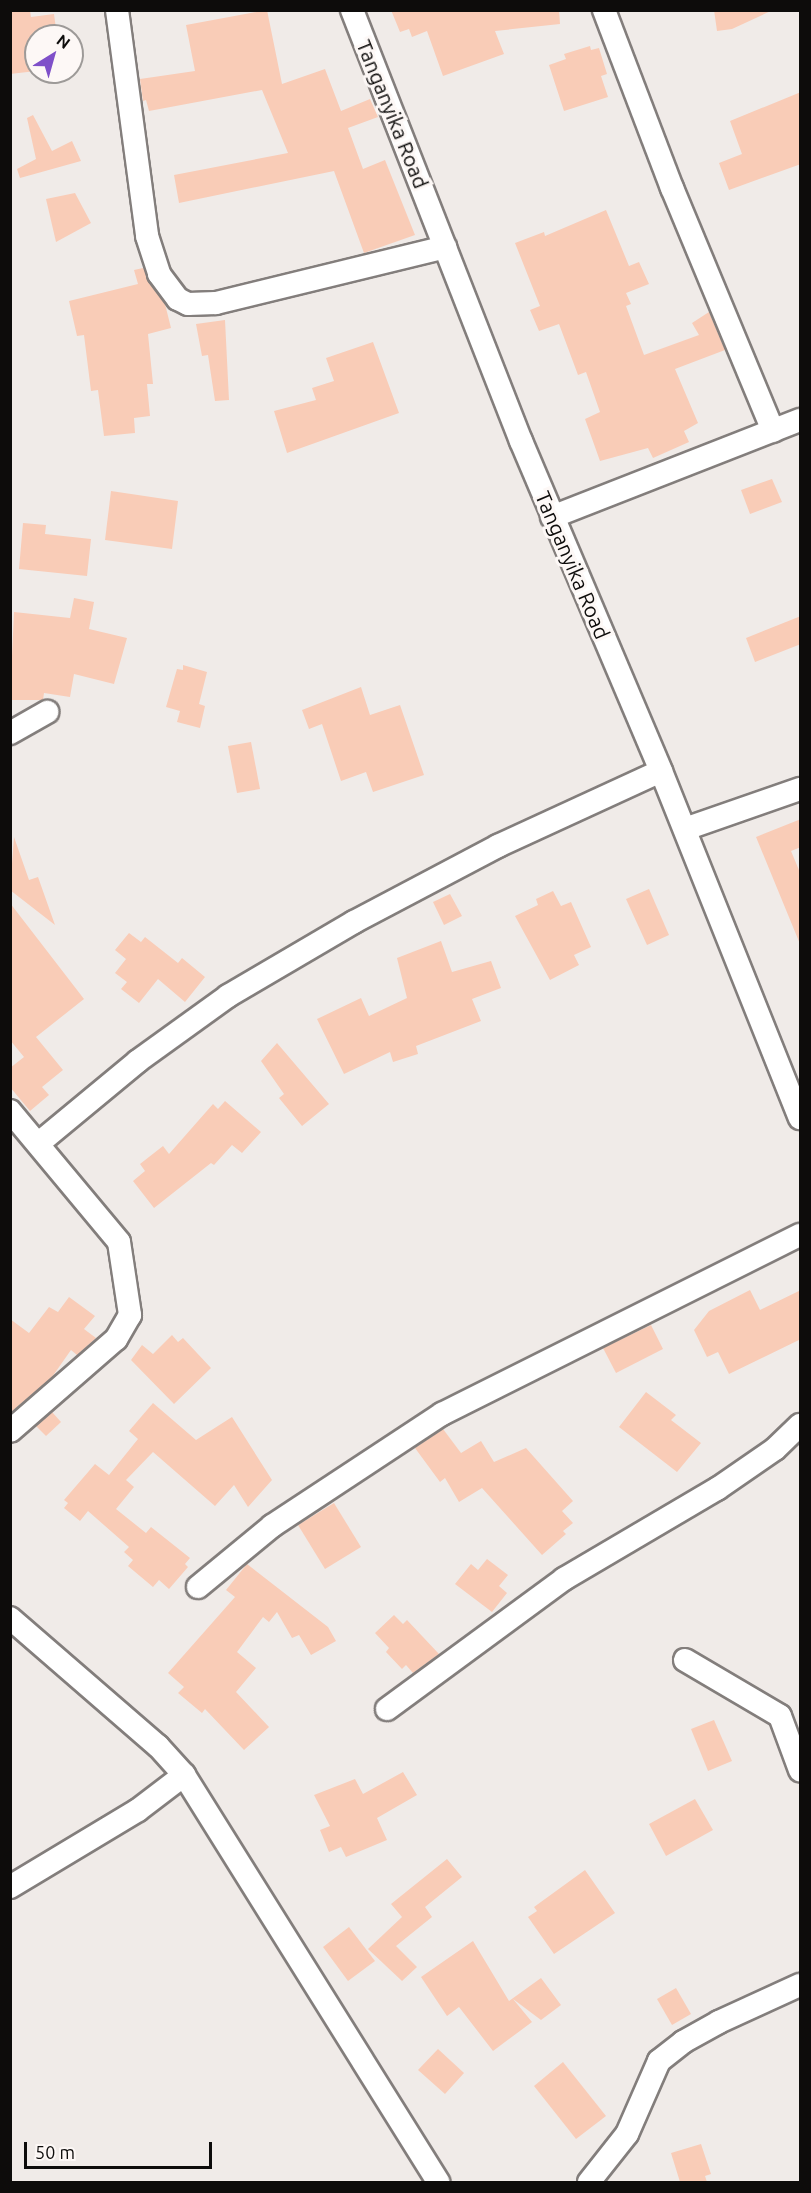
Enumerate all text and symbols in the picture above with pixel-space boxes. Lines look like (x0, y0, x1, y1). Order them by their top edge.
north arrow (24, 24, 84, 84)
text: N (53, 30, 74, 52)
street label: Tanganyika Road (352, 36, 434, 192)
street label: Tanganyika Road (531, 487, 615, 643)
scale bar (27, 2130, 214, 2168)
text: 50 m (35, 2142, 75, 2162)

